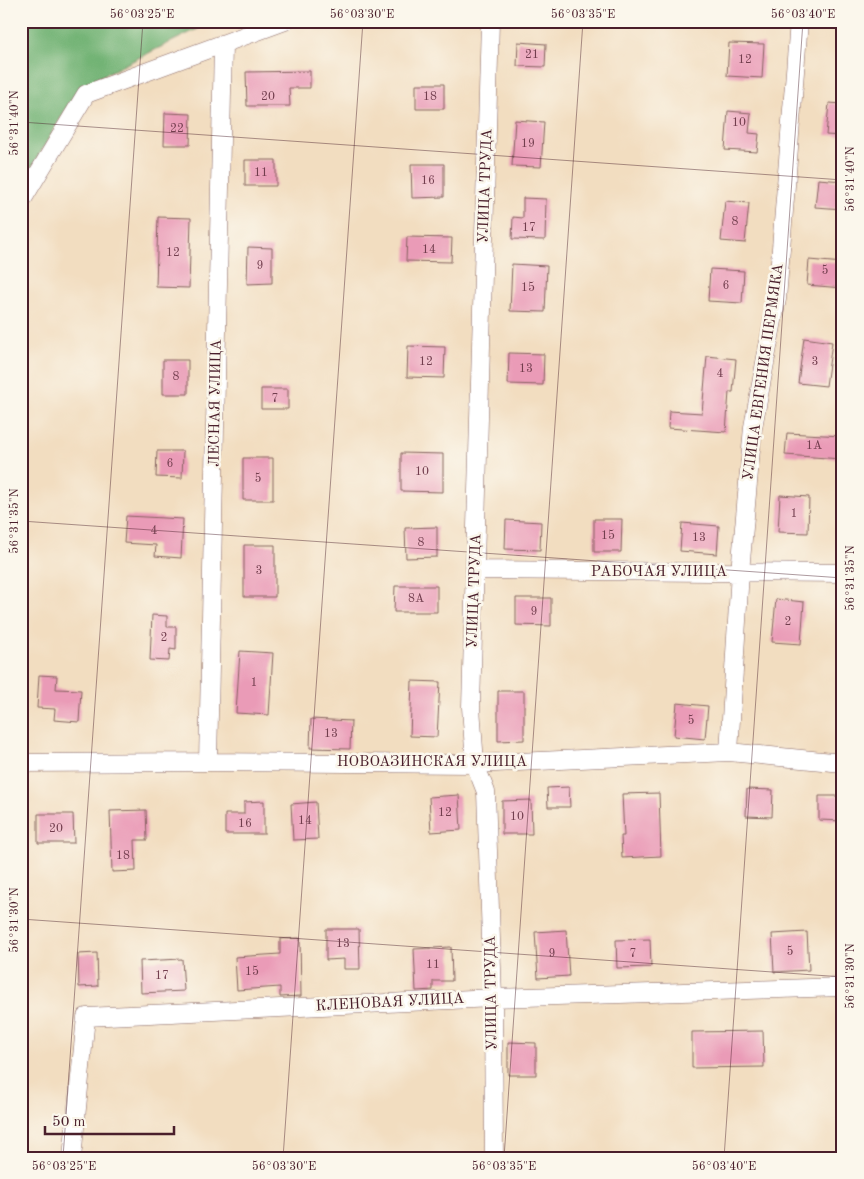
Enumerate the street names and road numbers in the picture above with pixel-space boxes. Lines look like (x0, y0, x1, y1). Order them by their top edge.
street label: УЛИЦА ТРУДА (476, 128, 496, 244)
street label: УЛИЦА ЕВГЕНИЯ ПЕРМЯКА (741, 262, 787, 481)
street label: ЛЕСНАЯ УЛИЦА (207, 338, 225, 467)
street label: УЛИЦА ТРУДА (465, 533, 485, 649)
street label: РАБОЧАЯ УЛИЦА (591, 565, 728, 580)
street label: НОВОАЗИНСКАЯ УЛИЦА (337, 755, 528, 770)
street label: УЛИЦА ТРУДА (483, 935, 501, 1051)
street label: КЛЕНОВАЯ УЛИЦА (315, 992, 465, 1014)

